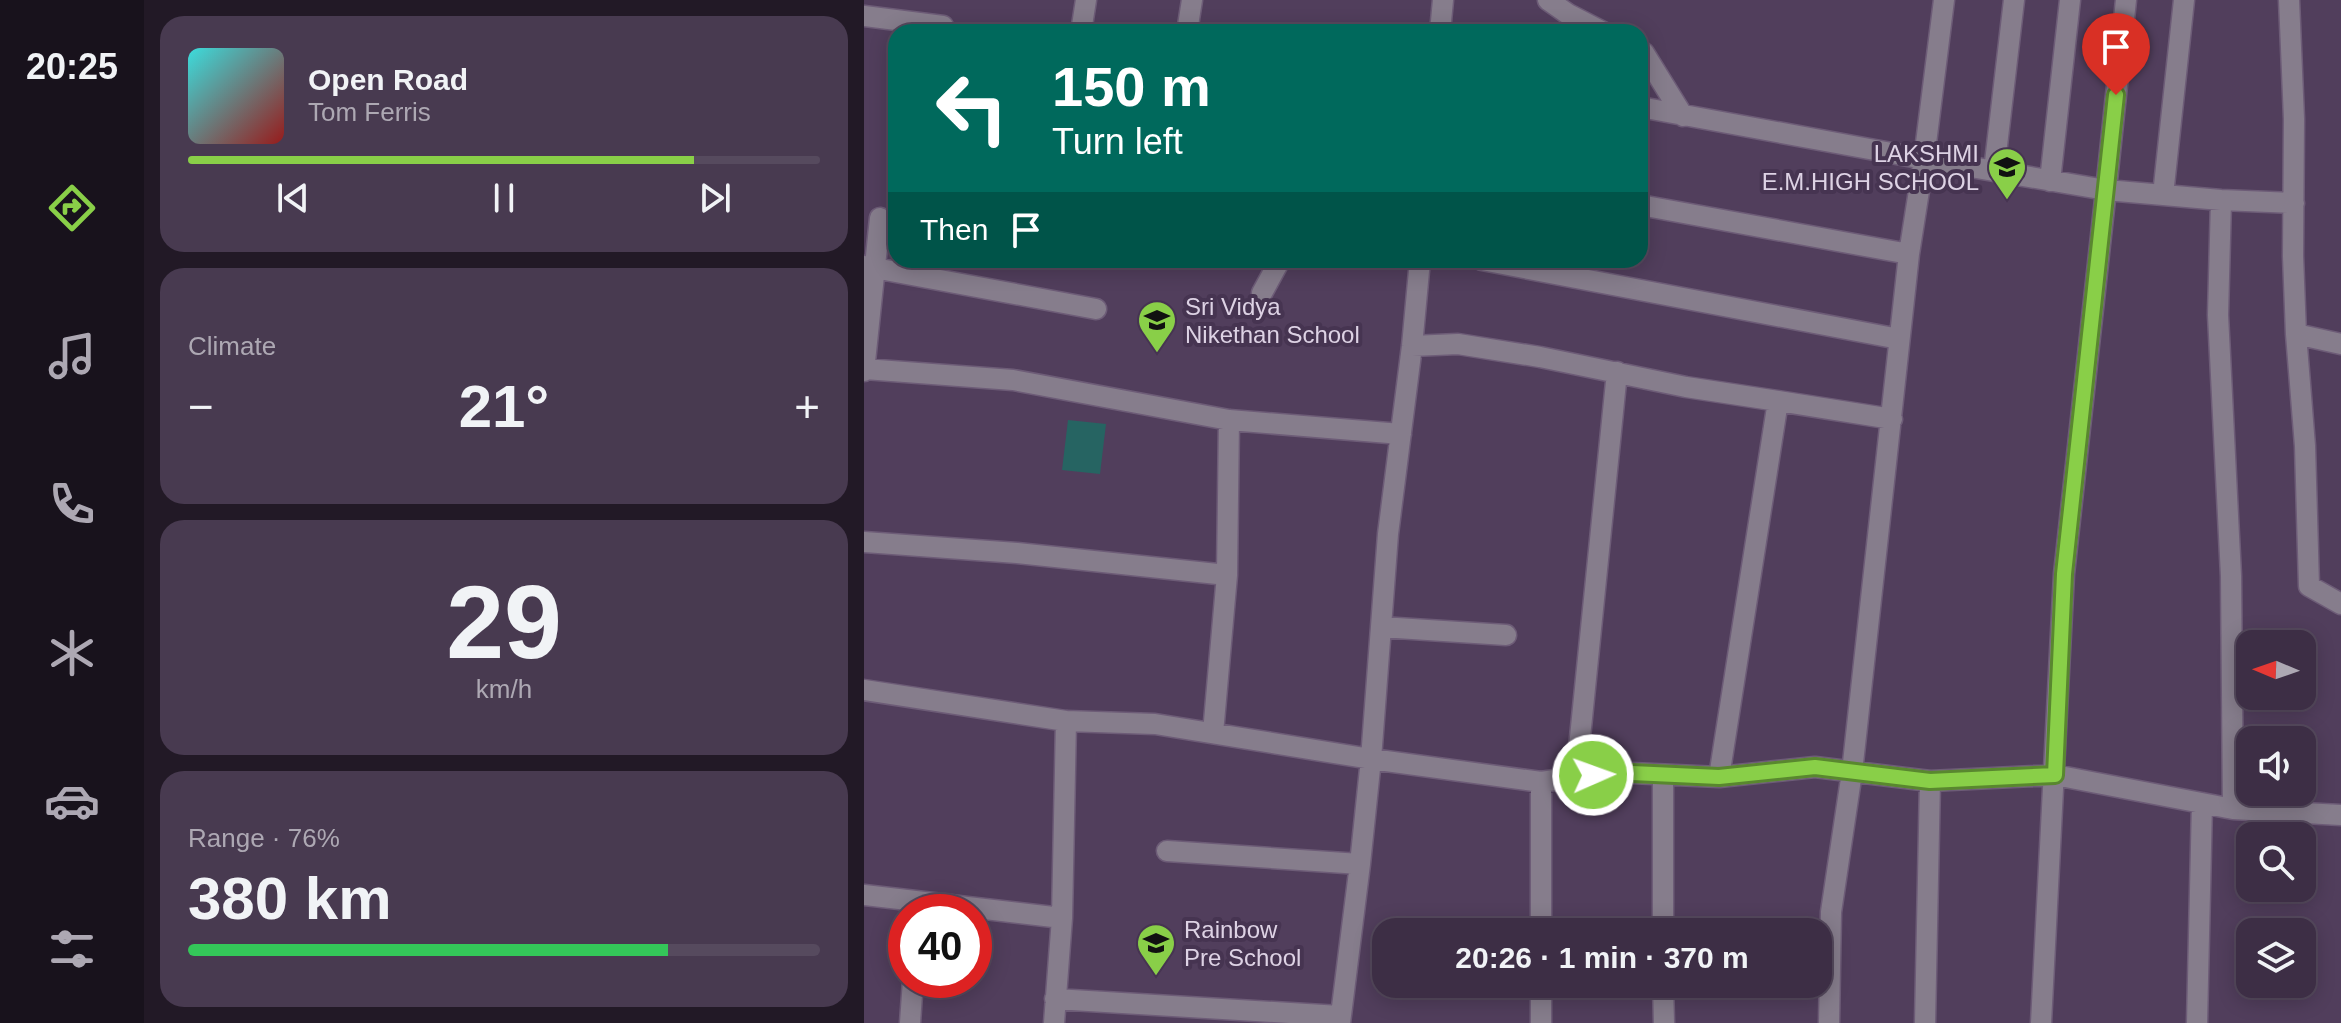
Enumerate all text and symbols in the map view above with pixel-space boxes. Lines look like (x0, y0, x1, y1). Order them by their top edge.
pin (2082, 13, 2150, 95)
icon: arrive (2094, 25, 2138, 69)
text: 20:25 (26, 46, 118, 87)
text: 150 m (1052, 55, 1211, 118)
icon: left (920, 56, 1024, 160)
text: Open Road (308, 63, 468, 96)
text: Tom Ferris (308, 97, 431, 127)
text: Turn left (1052, 121, 1183, 162)
place label: LAKSHMI E.M.HIGH SCHOOL (1762, 140, 1979, 195)
school or university icon: LAKSHMI E.M.HIGH SCHOOL (1986, 146, 2028, 201)
icon: previous (271, 176, 315, 220)
icon: pause (482, 176, 526, 220)
icon: next (693, 176, 737, 220)
icon: directions (44, 180, 100, 236)
icon: arrive (1004, 208, 1048, 252)
text: Then (920, 213, 988, 246)
place label: Sri Vidya Nikethan School (1185, 293, 1360, 348)
school or university icon: Sri Vidya Nikethan School (1136, 299, 1178, 354)
icon: music (44, 328, 100, 384)
text: Climate (188, 331, 276, 361)
text: 21° (459, 373, 549, 440)
text: − (188, 382, 214, 431)
text: + (794, 382, 820, 431)
icon: phone (44, 476, 100, 532)
text: 29 (446, 564, 562, 680)
icon: climate (44, 625, 100, 681)
north arrow (2236, 630, 2316, 710)
map controls (2236, 630, 2316, 998)
text: km/h (476, 674, 532, 704)
button: sound (2236, 726, 2316, 806)
position arrow (1551, 733, 1635, 817)
icon: car (44, 773, 100, 829)
button: search (2236, 822, 2316, 902)
text: Range · 76% (188, 823, 340, 853)
text: 380 km (188, 865, 392, 932)
speed limit sign: 40 (888, 894, 992, 998)
place label: Rainbow Pre School (1184, 916, 1301, 971)
button: layers (2236, 918, 2316, 998)
icon: filters (44, 921, 100, 977)
school or university icon: Rainbow Pre School (1135, 922, 1177, 977)
text: 20:26 · 1 min · 370 m (1455, 941, 1749, 974)

